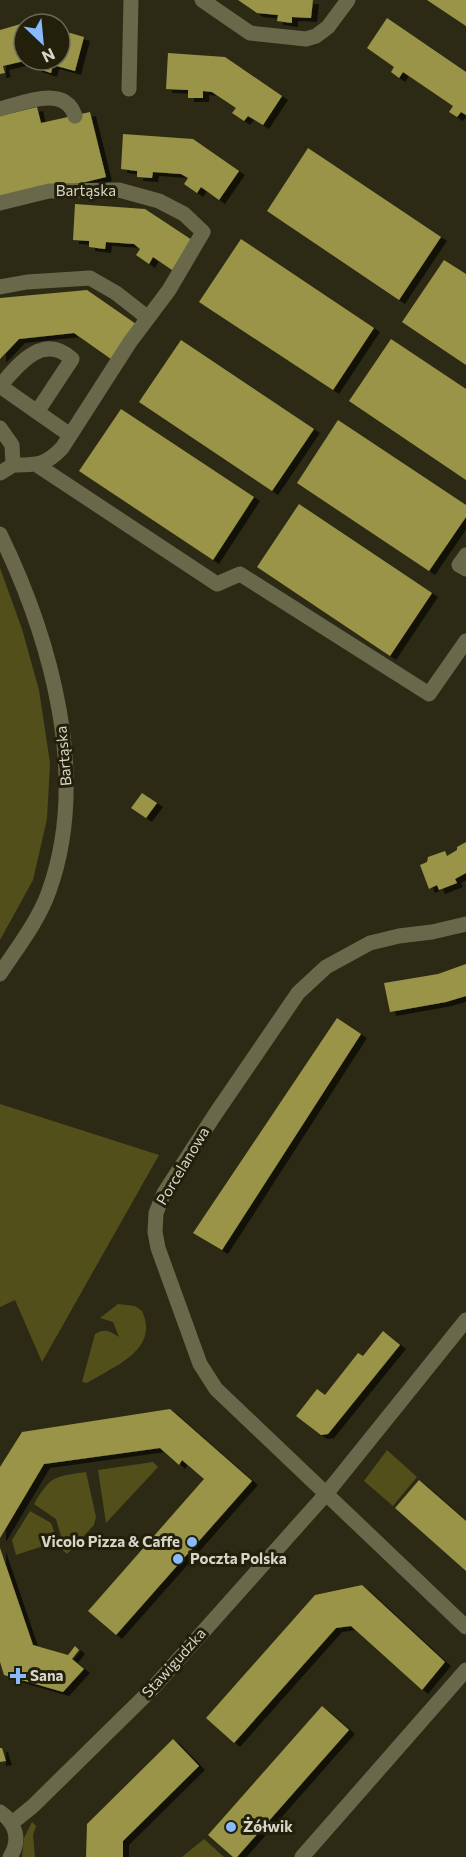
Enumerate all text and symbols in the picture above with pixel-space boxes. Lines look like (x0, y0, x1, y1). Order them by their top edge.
north arrow (12, 12, 72, 72)
text: N (39, 45, 58, 67)
street label: Bartąska (56, 181, 116, 199)
street label: Bartąska (51, 725, 75, 787)
street label: Porcelanowa (152, 1123, 212, 1208)
place label: Vicolo Pizza & Caffe (41, 1532, 180, 1550)
marker: Vicolo Pizza & Caffe (185, 1535, 199, 1549)
place label: Poczta Polska (190, 1549, 287, 1567)
marker: Poczta Polska (171, 1552, 185, 1566)
street label: Stawigudzka (137, 1624, 209, 1701)
place label: Sana (30, 1666, 64, 1684)
marker: Sana (11, 1669, 25, 1683)
place label: Żółwik (243, 1817, 293, 1835)
marker: Żółwik (224, 1820, 238, 1834)

